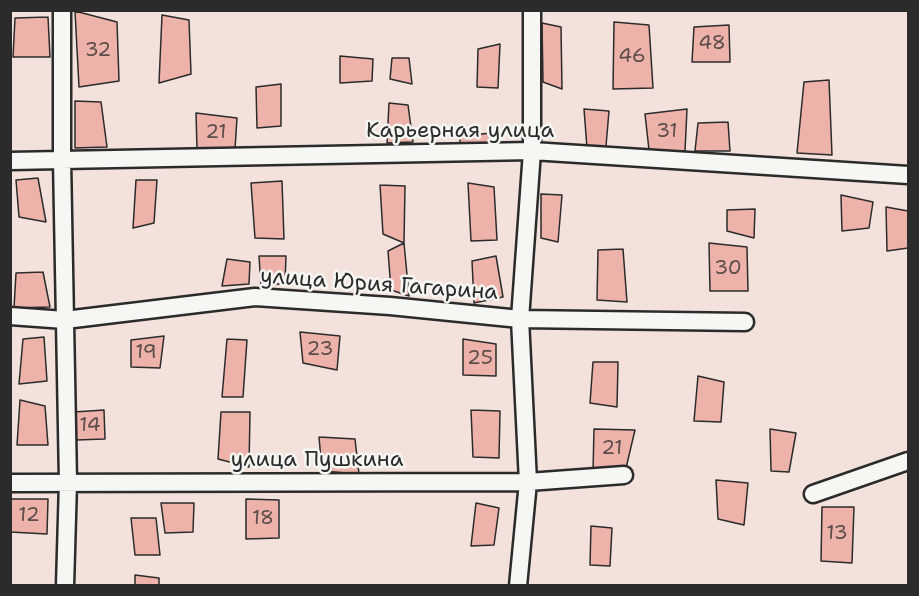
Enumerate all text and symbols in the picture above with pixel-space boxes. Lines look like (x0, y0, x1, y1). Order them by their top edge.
house number: 48 (698, 32, 726, 56)
house number: 32 (85, 39, 111, 63)
house number: 46 (618, 45, 646, 69)
street label: Карьерная улица (366, 118, 554, 144)
house number: 31 (656, 120, 678, 144)
house number: 21 (205, 121, 227, 145)
house number: 30 (714, 257, 742, 281)
street label: улица Юрия Гагарина (259, 264, 499, 306)
house number: 23 (307, 338, 333, 362)
house number: 19 (135, 341, 157, 365)
house number: 25 (467, 347, 493, 371)
house number: 14 (79, 414, 101, 438)
house number: 21 (601, 437, 623, 461)
street label: улица Пушкина (231, 447, 403, 473)
house number: 12 (18, 504, 40, 528)
house number: 18 (252, 507, 274, 531)
house number: 13 (826, 522, 848, 546)

